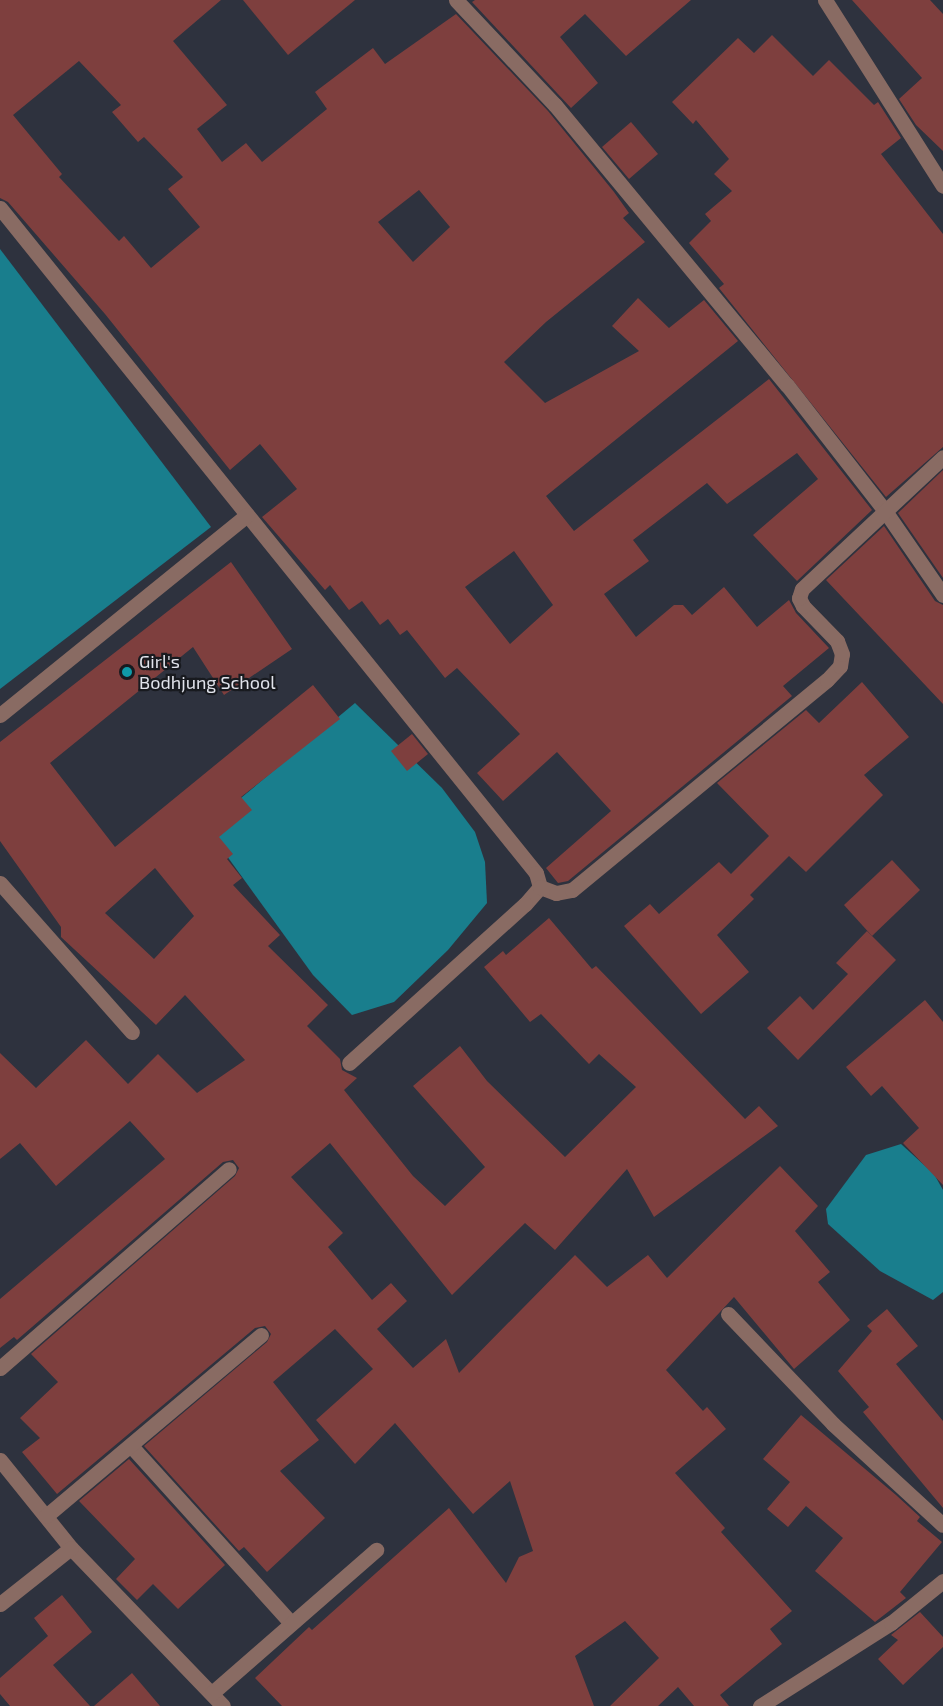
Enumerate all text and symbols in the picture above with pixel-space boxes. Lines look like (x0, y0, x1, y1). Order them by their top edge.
place label: Girl's Bodhjung School (139, 651, 276, 694)
marker: Girl's Bodhjung School (120, 665, 134, 679)

